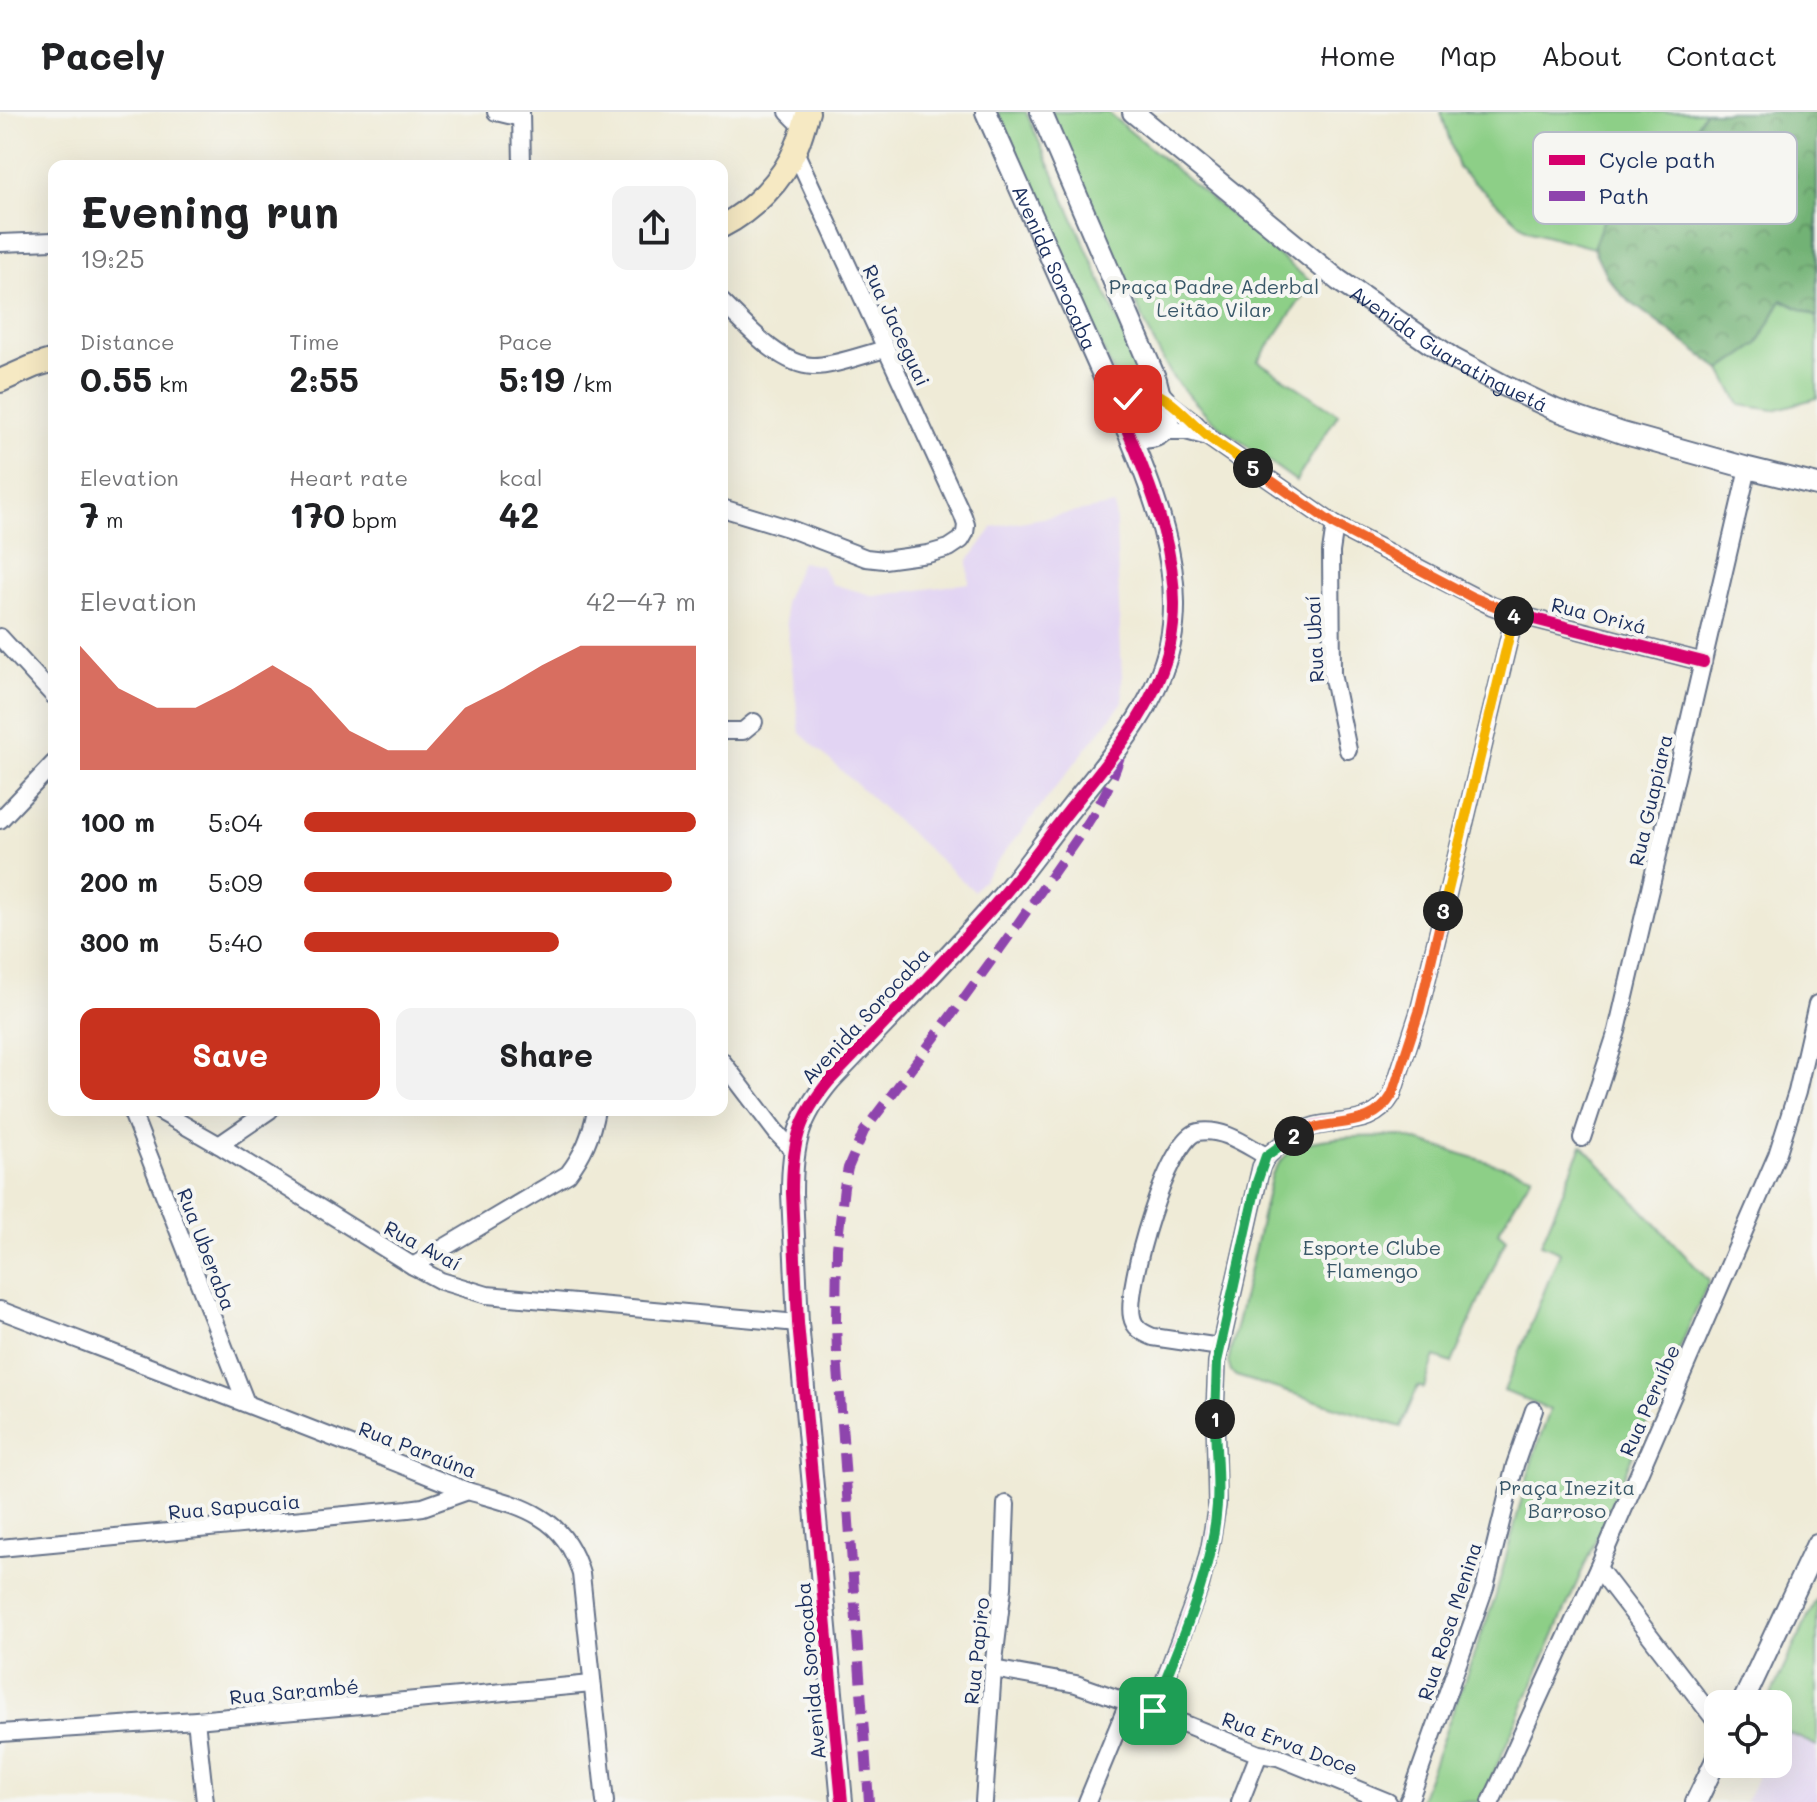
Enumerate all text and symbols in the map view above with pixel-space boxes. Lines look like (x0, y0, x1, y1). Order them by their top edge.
text: Pacely (40, 30, 166, 80)
text: Home (1320, 37, 1396, 73)
text: Map (1440, 37, 1497, 73)
text: About (1541, 37, 1622, 73)
text: Contact (1666, 37, 1777, 73)
legend (1533, 132, 1797, 224)
text: Cycle path (1599, 145, 1715, 174)
street label: Avenida Sorocaba (1007, 181, 1103, 354)
text: Path (1599, 181, 1648, 210)
text: Evening run (80, 182, 339, 239)
button: share (612, 186, 696, 270)
text: 19:25 (80, 241, 145, 275)
street label: Rua Jaceguai (857, 260, 937, 390)
park label: Praça Padre Aderbal Leitão Vilar (1109, 273, 1319, 322)
street label: Avenida Guaratinguetá (1345, 279, 1552, 417)
text: Distance (80, 327, 175, 356)
text: Time (289, 327, 339, 356)
text: Pace (499, 327, 552, 356)
text: 0.55 (80, 356, 152, 401)
text: 2:55 (289, 356, 359, 401)
text: 5:19 (499, 356, 565, 401)
pin (1094, 365, 1162, 433)
text: km (152, 369, 188, 398)
text: /km (565, 369, 613, 398)
icon: check (1106, 377, 1150, 421)
pin: 5 (1233, 448, 1273, 488)
text: 5 (1247, 453, 1259, 482)
text: Elevation (80, 463, 179, 492)
text: Heart rate (289, 463, 408, 492)
text: kcal (499, 463, 543, 492)
text: 7 (80, 492, 99, 537)
text: 170 (289, 492, 345, 537)
text: 42 (499, 492, 539, 537)
text: m (99, 505, 124, 534)
text: bpm (345, 505, 397, 534)
text: Elevation (80, 584, 197, 618)
text: 42–47 m (586, 584, 696, 618)
street label: Rua Orixá (1549, 591, 1649, 639)
street label: Rua Ubaí (1299, 595, 1329, 683)
pin: 4 (1494, 596, 1534, 636)
text: 4 (1507, 601, 1521, 630)
street label: Rua Guapiara (1622, 732, 1678, 868)
text: 100 m (80, 805, 155, 839)
text: 5:04 (208, 805, 263, 839)
text: 200 m (80, 865, 158, 899)
text: 5:09 (208, 865, 263, 899)
pin: 3 (1423, 891, 1463, 931)
text: 3 (1436, 896, 1450, 925)
text: 300 m (80, 925, 159, 959)
text: 5:40 (208, 925, 263, 959)
street label: Avenida Sorocaba (795, 941, 935, 1089)
button: Save (80, 1008, 380, 1100)
button: Share (396, 1008, 696, 1100)
pin: 2 (1274, 1116, 1314, 1156)
text: 2 (1288, 1121, 1300, 1150)
street label: Rua Uberaba (172, 1184, 242, 1314)
street label: Rua Avaí (380, 1214, 466, 1276)
park label: Esporte Clube Flamengo (1303, 1234, 1441, 1283)
street label: Rua Peruíbe (1613, 1340, 1685, 1460)
pin: 1 (1195, 1399, 1235, 1439)
text: 1 (1210, 1404, 1220, 1433)
street label: Rua Paraúna (355, 1415, 481, 1483)
park label: Praça Inezita Barroso (1499, 1474, 1635, 1523)
street label: Rua Sapucaia (167, 1487, 301, 1525)
street label: Rua Rosa Menina (1411, 1539, 1487, 1703)
street label: Avenida Sorocaba (789, 1581, 831, 1761)
street label: Rua Papiro (957, 1596, 995, 1706)
street label: Rua Sarambé (228, 1672, 360, 1710)
pin (1119, 1677, 1187, 1745)
icon: arrive (1131, 1689, 1175, 1733)
map controls (1704, 1690, 1792, 1778)
button: locate (1704, 1690, 1792, 1778)
street label: Rua Erva Doce (1218, 1705, 1362, 1781)

